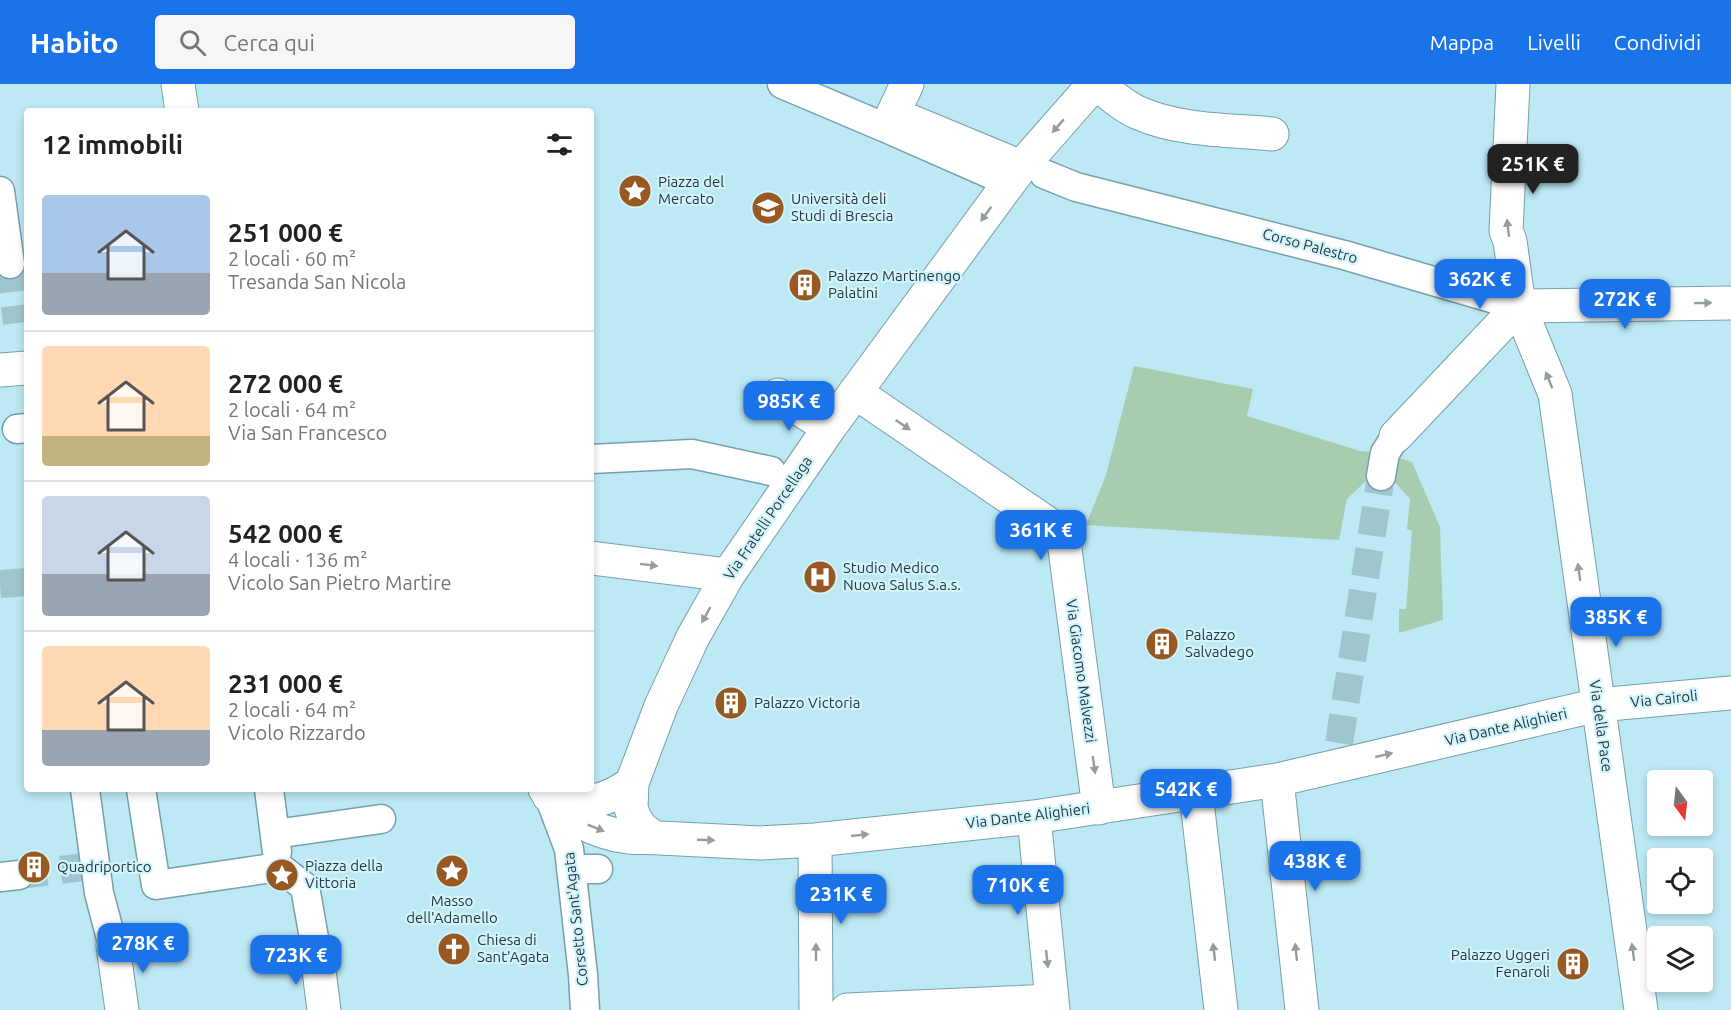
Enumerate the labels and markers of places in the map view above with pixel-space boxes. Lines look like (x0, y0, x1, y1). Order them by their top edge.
pin: 251K € (1484, 144, 1582, 195)
place icon: Piazza del Mercato (617, 173, 653, 209)
place label: Piazza del Mercato (658, 173, 724, 207)
school or university icon: Università deli Studi di Brescia (750, 190, 786, 226)
place label: Università deli Studi di Brescia (791, 190, 893, 224)
pin: 362K € (1431, 259, 1529, 310)
building icon: Palazzo Martinengo Palatini (787, 267, 823, 303)
place label: Palazzo Martinengo Palatini (828, 267, 961, 301)
pin: 272K € (1576, 279, 1674, 330)
pin: 985K € (740, 381, 838, 432)
pin: 361K € (992, 510, 1090, 561)
hospital icon: Studio Medico Nuova Salus S.a.s. (802, 559, 838, 595)
place label: Studio Medico Nuova Salus S.a.s. (843, 559, 961, 593)
pin: 385K € (1567, 597, 1665, 648)
building icon: Palazzo Salvadego (1144, 626, 1180, 662)
place label: Palazzo Salvadego (1185, 626, 1254, 660)
building icon: Palazzo Victoria (713, 685, 749, 721)
place label: Palazzo Victoria (754, 694, 860, 711)
pin: 542K € (1137, 769, 1235, 820)
pin: 438K € (1266, 841, 1364, 892)
building icon: Quadriportico (16, 849, 52, 885)
place icon: Masso dell'Adamello (434, 853, 470, 889)
place icon: Piazza della Vittoria (264, 857, 300, 893)
place label: Piazza della Vittoria (305, 857, 383, 891)
place label: Quadriportico (57, 858, 152, 875)
pin: 710K € (969, 865, 1067, 916)
pin: 231K € (792, 874, 890, 925)
place label: Masso dell'Adamello (406, 892, 498, 926)
pin: 278K € (94, 923, 192, 974)
church icon: Chiesa di Sant'Agata (436, 931, 472, 967)
place label: Chiesa di Sant'Agata (477, 931, 549, 965)
pin: 723K € (247, 935, 345, 986)
place label: Palazzo Uggeri Fenaroli (1451, 946, 1550, 980)
building icon: Palazzo Uggeri Fenaroli (1555, 946, 1591, 982)

